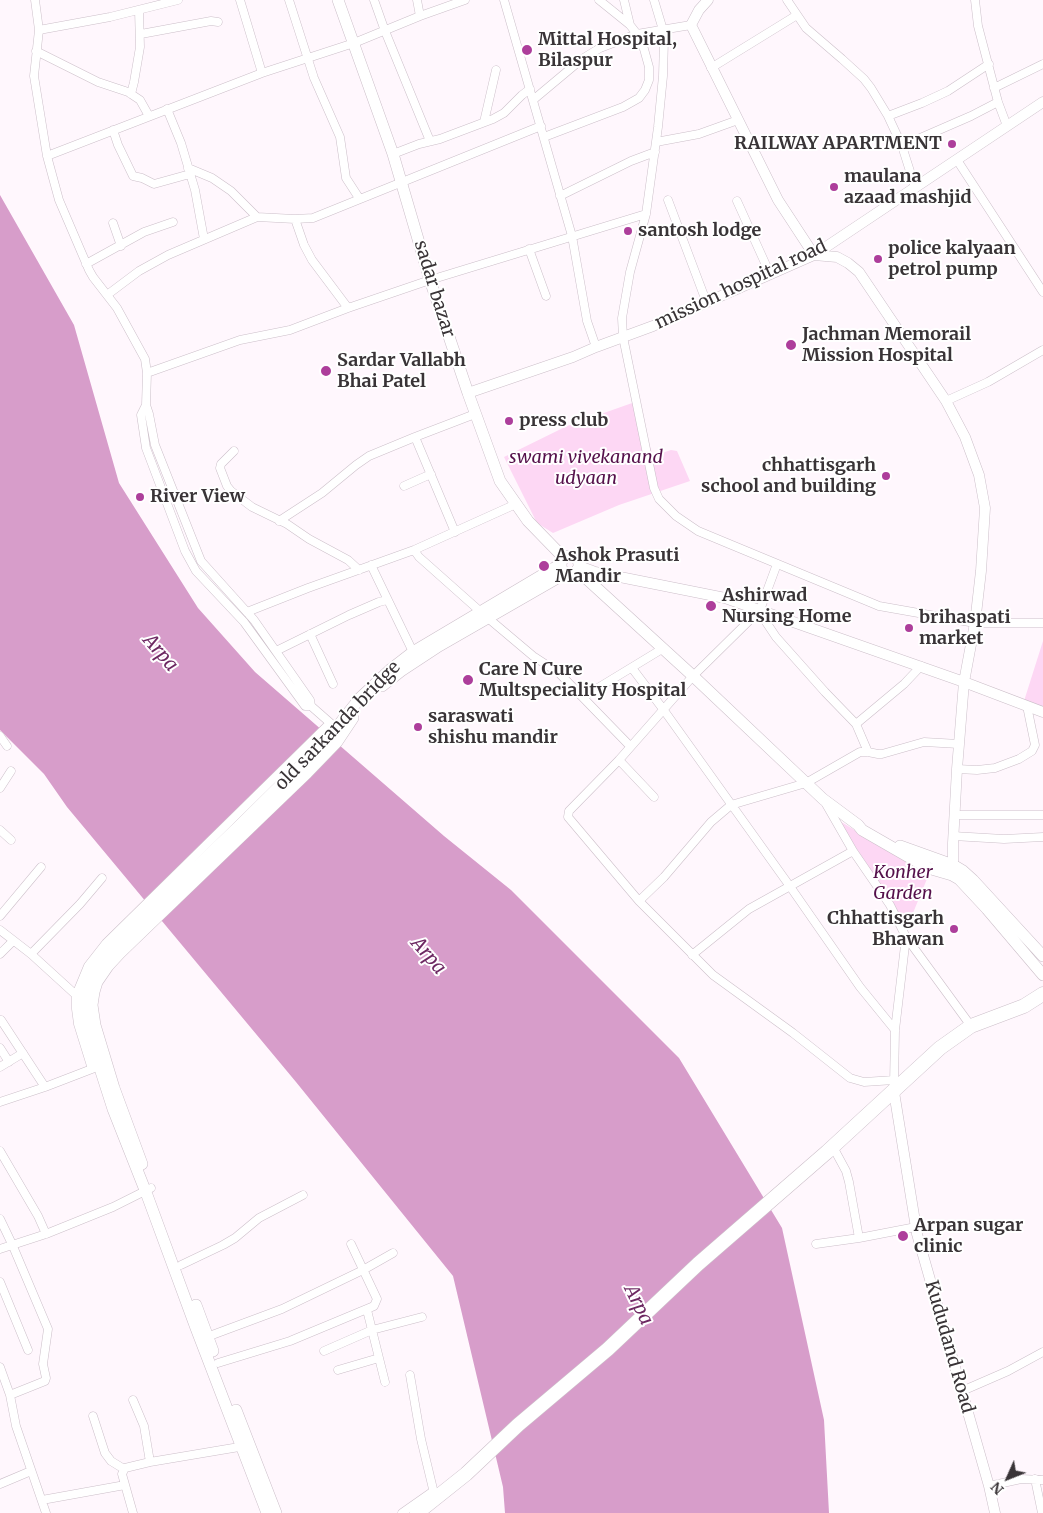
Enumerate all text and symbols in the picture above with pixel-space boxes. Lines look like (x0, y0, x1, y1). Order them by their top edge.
place label: Mittal Hospital, Bilaspur (538, 29, 677, 72)
marker: Mittal Hospital, Bilaspur (520, 43, 534, 57)
place label: RAILWAY APARTMENT (734, 133, 942, 155)
marker: RAILWAY APARTMENT (946, 138, 958, 150)
place label: maulana azaad mashjid (844, 166, 972, 208)
marker: maulana azaad mashjid (828, 181, 840, 193)
place label: santosh lodge (638, 220, 761, 242)
marker: santosh lodge (622, 225, 634, 237)
street label: mission hospital road (652, 236, 830, 334)
street label: sadar bazar (409, 238, 459, 340)
place label: police kalyaan petrol pump (888, 238, 1016, 280)
marker: police kalyaan petrol pump (872, 253, 884, 265)
place label: Jachman Memorail Mission Hospital (802, 324, 971, 366)
marker: Jachman Memorail Mission Hospital (784, 338, 798, 352)
place label: Sardar Vallabh Bhai Patel (337, 350, 466, 392)
marker: Sardar Vallabh Bhai Patel (319, 364, 333, 378)
place label: press club (519, 410, 608, 432)
marker: press club (503, 415, 515, 427)
park label: swami vivekanand udyaan (509, 447, 663, 489)
place label: chhattisgarh school and building (701, 455, 876, 498)
marker: chhattisgarh school and building (880, 470, 892, 482)
place label: River View (150, 486, 245, 508)
marker: River View (134, 491, 146, 503)
place label: Ashok Prasuti Mandir (555, 545, 679, 588)
marker: Ashok Prasuti Mandir (537, 559, 551, 573)
place label: Ashirwad Nursing Home (722, 585, 851, 628)
marker: Ashirwad Nursing Home (704, 599, 718, 613)
place label: brihaspati market (919, 607, 1011, 650)
marker: brihaspati market (903, 622, 915, 634)
water label: Arpa (138, 630, 182, 676)
street label: old sarkanda bridge (271, 657, 405, 795)
place label: Care N Cure Multspeciality Hospital (479, 659, 686, 702)
marker: Care N Cure Multspeciality Hospital (461, 673, 475, 687)
place label: saraswati shishu mandir (428, 706, 558, 749)
marker: saraswati shishu mandir (412, 721, 424, 733)
park label: Konher Garden (873, 862, 933, 904)
place label: Chhattisgarh Bhawan (827, 908, 944, 951)
marker: Chhattisgarh Bhawan (948, 923, 960, 935)
water label: Arpa (406, 933, 450, 979)
place label: Arpan sugar clinic (914, 1215, 1023, 1258)
marker: Arpan sugar clinic (896, 1229, 910, 1243)
street label: Kududand Road (920, 1278, 978, 1416)
water label: Arpa (619, 1281, 657, 1329)
north arrow (983, 1453, 1033, 1503)
text: N (987, 1478, 1008, 1499)

